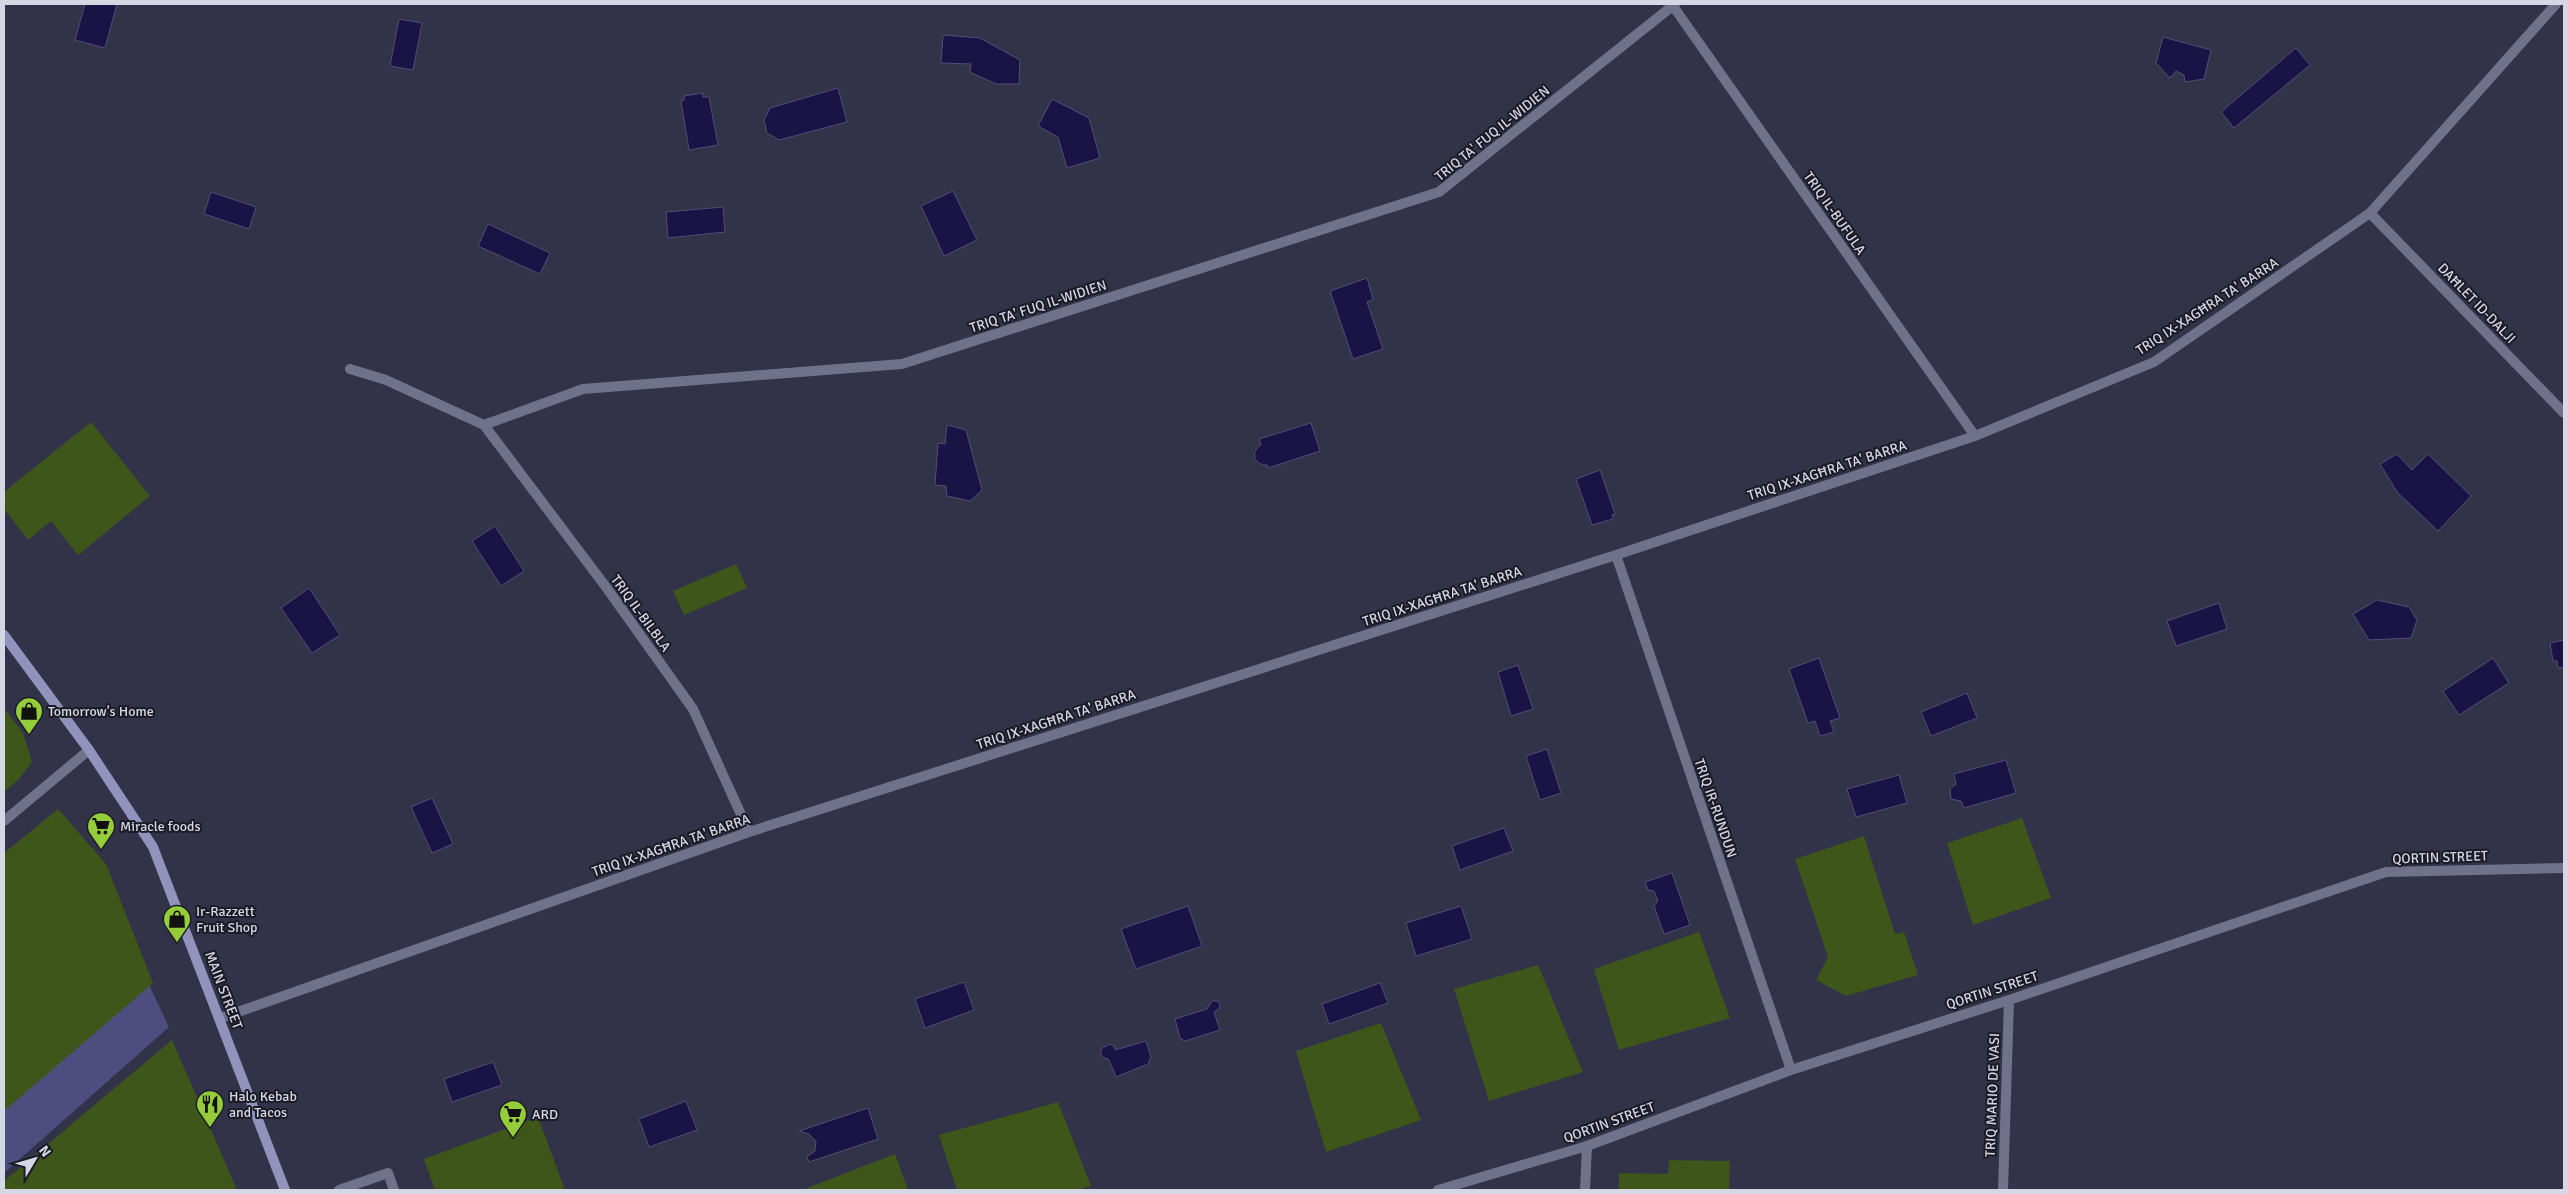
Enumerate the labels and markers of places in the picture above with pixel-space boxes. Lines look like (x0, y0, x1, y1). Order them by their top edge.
shop icon: Tomorrow's Home (14, 696, 44, 735)
place label: Tomorrow's Home (48, 703, 154, 720)
supermarket icon: Miracle foods (86, 811, 116, 850)
place label: Miracle foods (120, 818, 201, 835)
place label: Ir-Razzett Fruit Shop (196, 903, 258, 936)
shop icon: Ir-Razzett Fruit Shop (162, 904, 192, 943)
place label: Halo Kebab and Tacos (229, 1088, 297, 1121)
restaurant icon: Halo Kebab and Tacos (195, 1089, 225, 1128)
supermarket icon: ARD (498, 1099, 528, 1138)
place label: ARD (532, 1106, 558, 1123)

